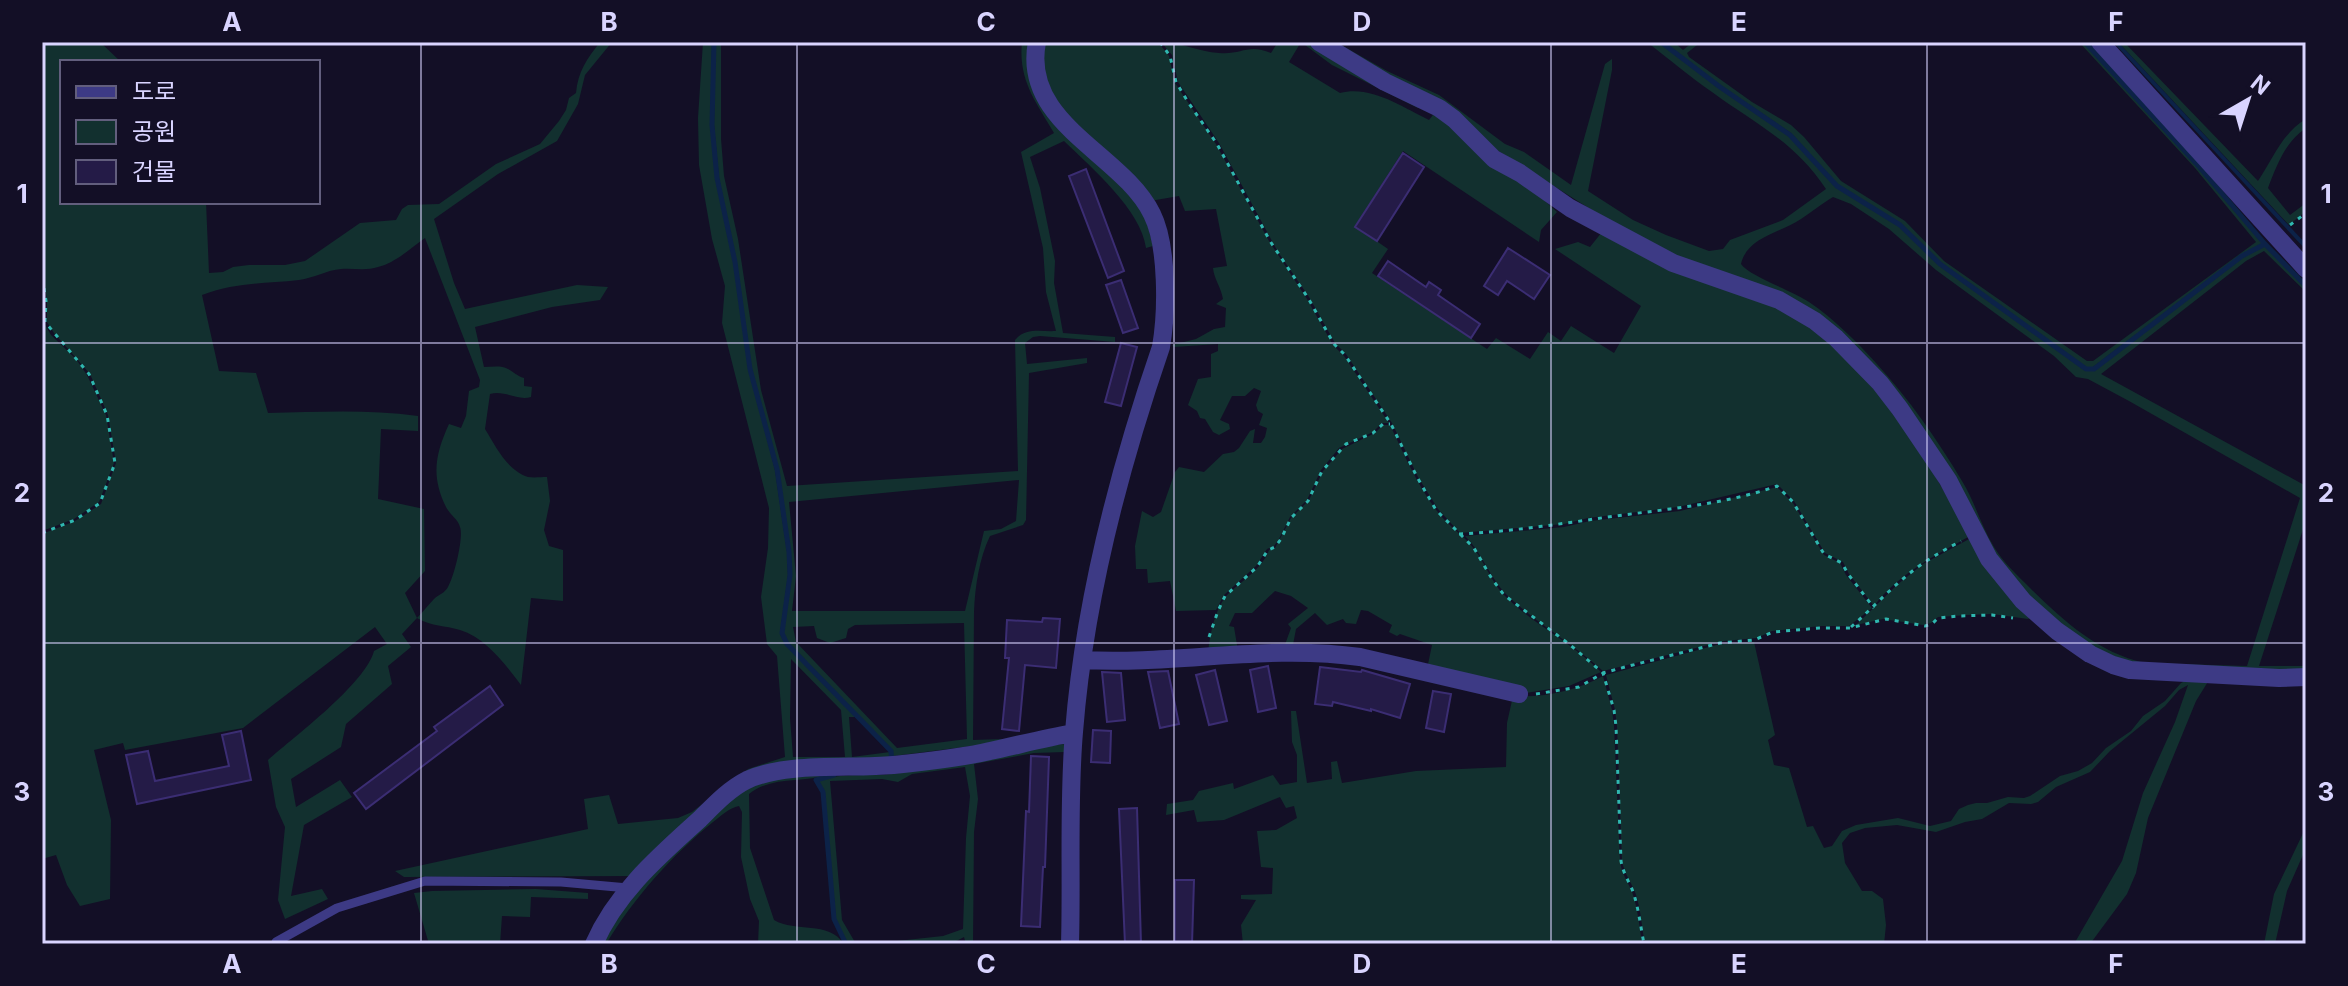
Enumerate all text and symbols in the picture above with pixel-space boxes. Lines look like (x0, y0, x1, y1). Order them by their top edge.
text: A (222, 6, 242, 37)
text: B (600, 6, 618, 37)
text: C (976, 6, 996, 37)
text: D (1353, 6, 1371, 37)
text: E (1731, 6, 1747, 37)
text: F (2108, 6, 2124, 37)
legend (60, 60, 320, 204)
north arrow (2208, 60, 2288, 140)
text: N (2246, 69, 2275, 100)
text: 도로 (132, 77, 176, 106)
text: 공원 (132, 117, 176, 146)
text: 건물 (132, 157, 176, 186)
text: 1 (16, 178, 28, 209)
text: 1 (2320, 178, 2332, 209)
text: 2 (14, 477, 30, 508)
text: 2 (2318, 477, 2334, 508)
text: 3 (14, 776, 30, 807)
text: 3 (2318, 776, 2334, 807)
text: A (222, 948, 242, 979)
text: B (600, 948, 618, 979)
text: C (976, 948, 996, 979)
text: D (1353, 948, 1371, 979)
text: E (1731, 948, 1747, 979)
text: F (2108, 948, 2124, 979)

